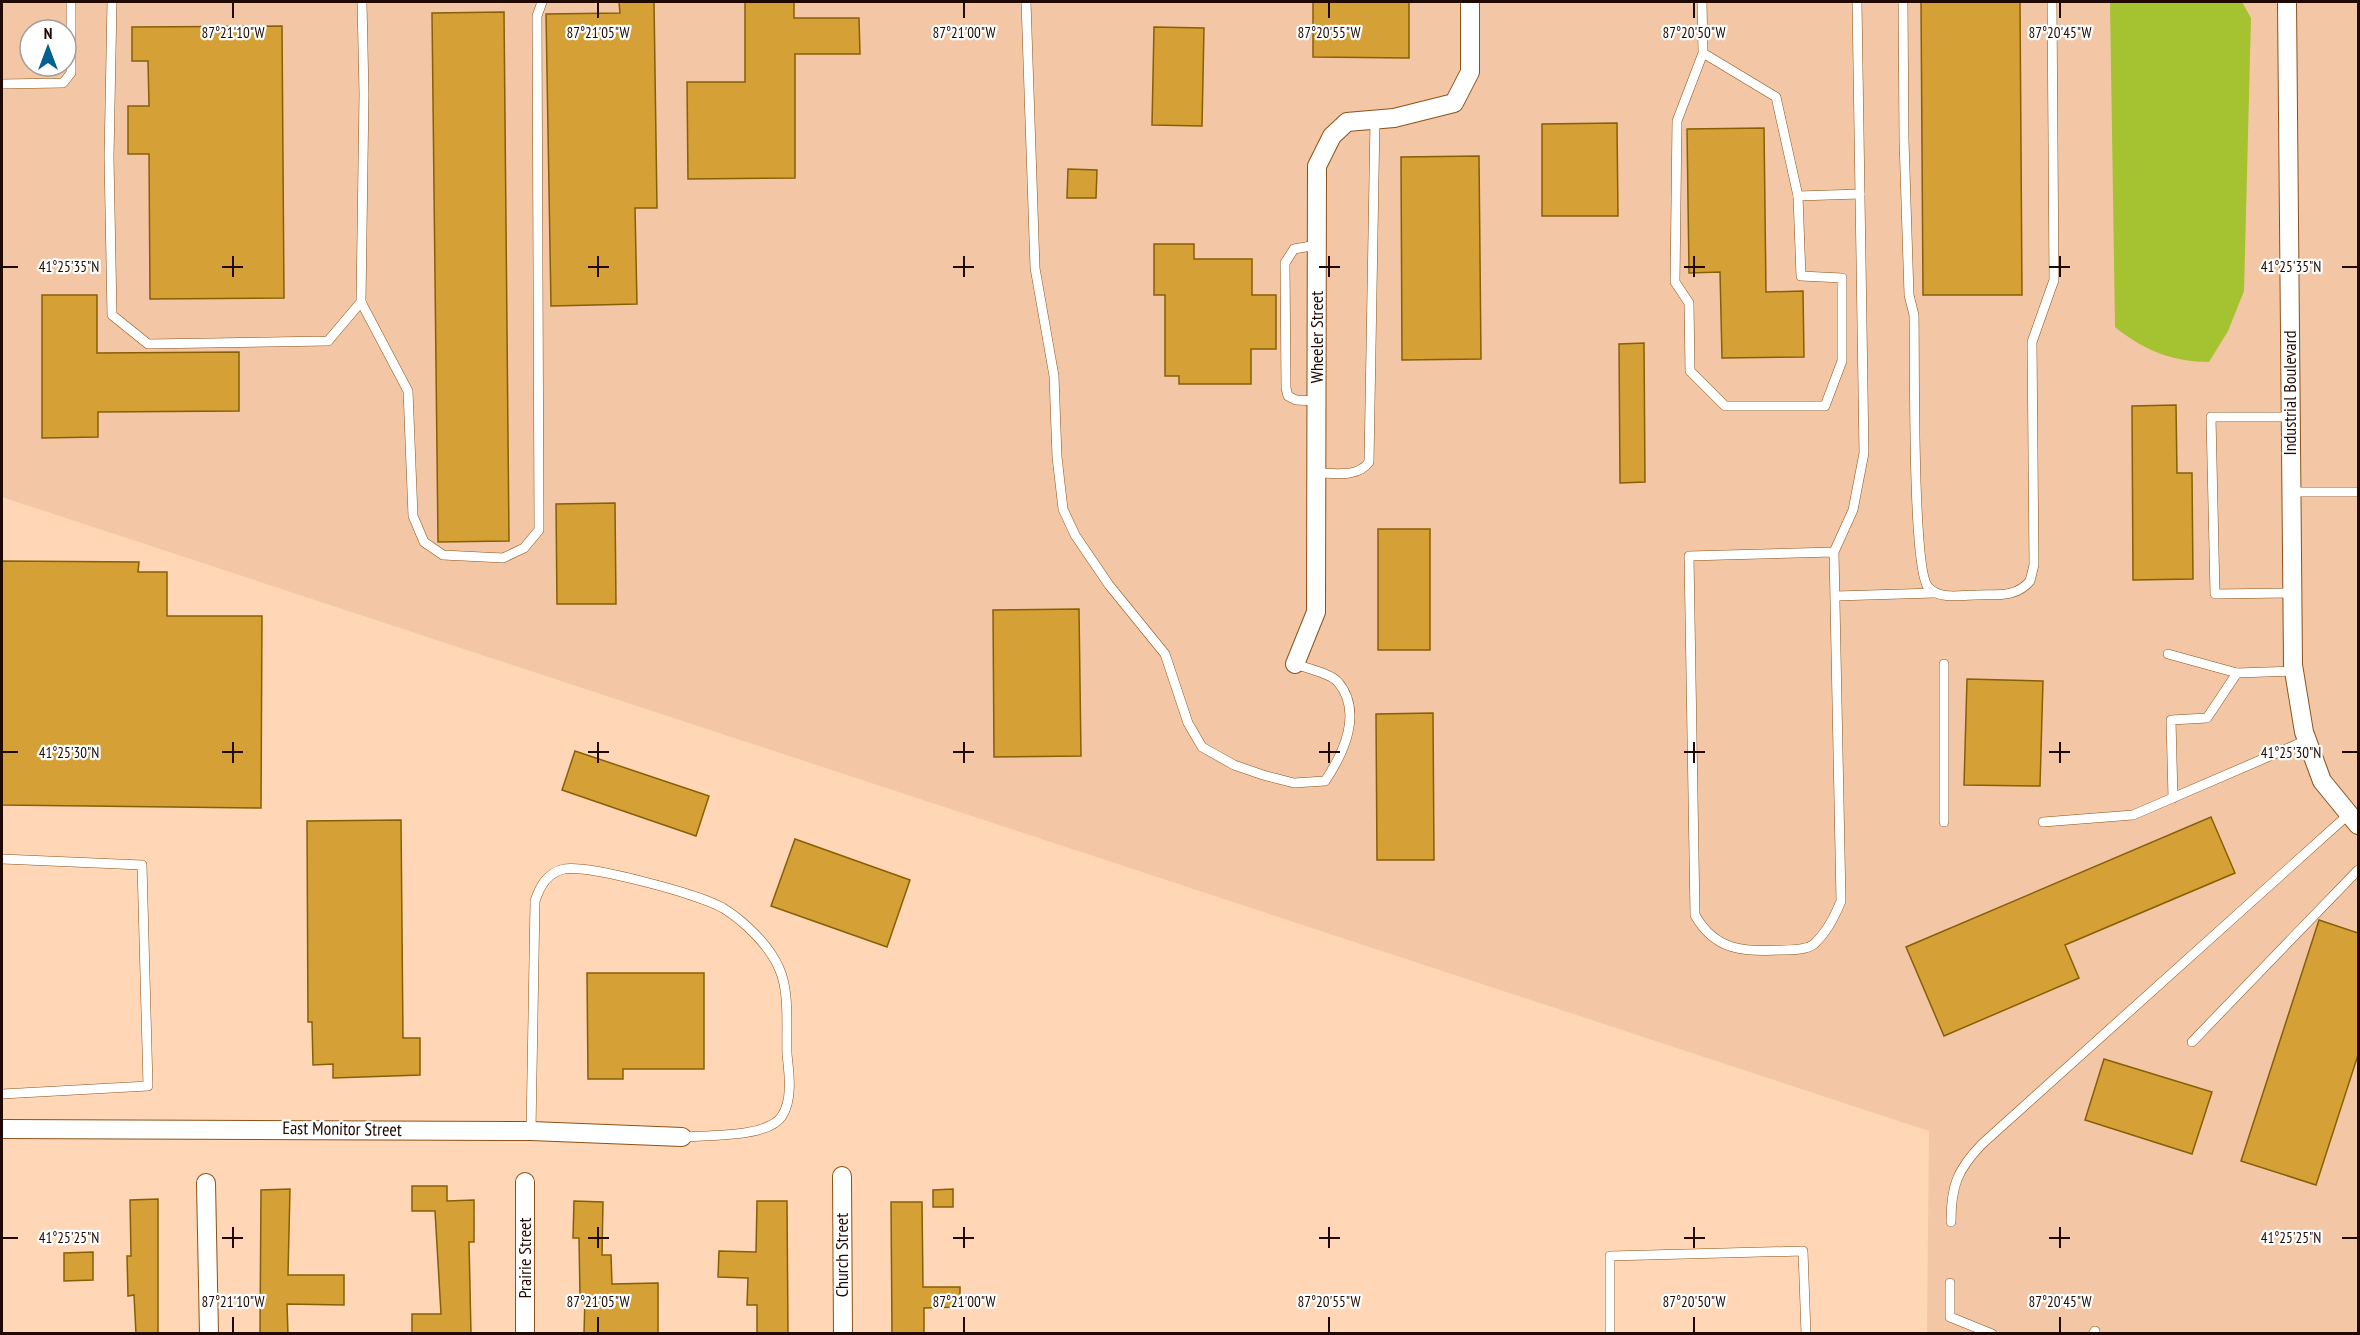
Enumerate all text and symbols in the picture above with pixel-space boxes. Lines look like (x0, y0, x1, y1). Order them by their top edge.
north arrow (18, 18, 78, 78)
text: N (44, 23, 52, 43)
text: 87°21'10"W (201, 23, 265, 42)
text: 87°21'05"W (566, 23, 630, 42)
text: 87°21'00"W (932, 23, 996, 42)
text: 87°20'55"W (1297, 23, 1361, 42)
text: 87°20'50"W (1662, 23, 1726, 42)
text: 87°20'45"W (2028, 23, 2092, 42)
text: 41°25'35"N (39, 257, 99, 276)
text: 41°25'35"N (2261, 257, 2321, 276)
street label: Wheeler Street (1305, 291, 1328, 383)
street label: Industrial Boulevard (2278, 330, 2301, 456)
text: 41°25'30"N (39, 743, 99, 762)
text: 41°25'30"N (2261, 743, 2321, 762)
street label: East Monitor Street (282, 1116, 402, 1141)
street label: Church Street (830, 1213, 853, 1297)
street label: Prairie Street (513, 1217, 536, 1299)
text: 41°25'25"N (39, 1228, 99, 1247)
text: 41°25'25"N (2261, 1228, 2321, 1247)
text: 87°21'10"W (201, 1292, 265, 1311)
text: 87°21'05"W (566, 1292, 630, 1311)
text: 87°21'00"W (932, 1292, 996, 1311)
text: 87°20'55"W (1297, 1292, 1361, 1311)
text: 87°20'50"W (1662, 1292, 1726, 1311)
text: 87°20'45"W (2028, 1292, 2092, 1311)

